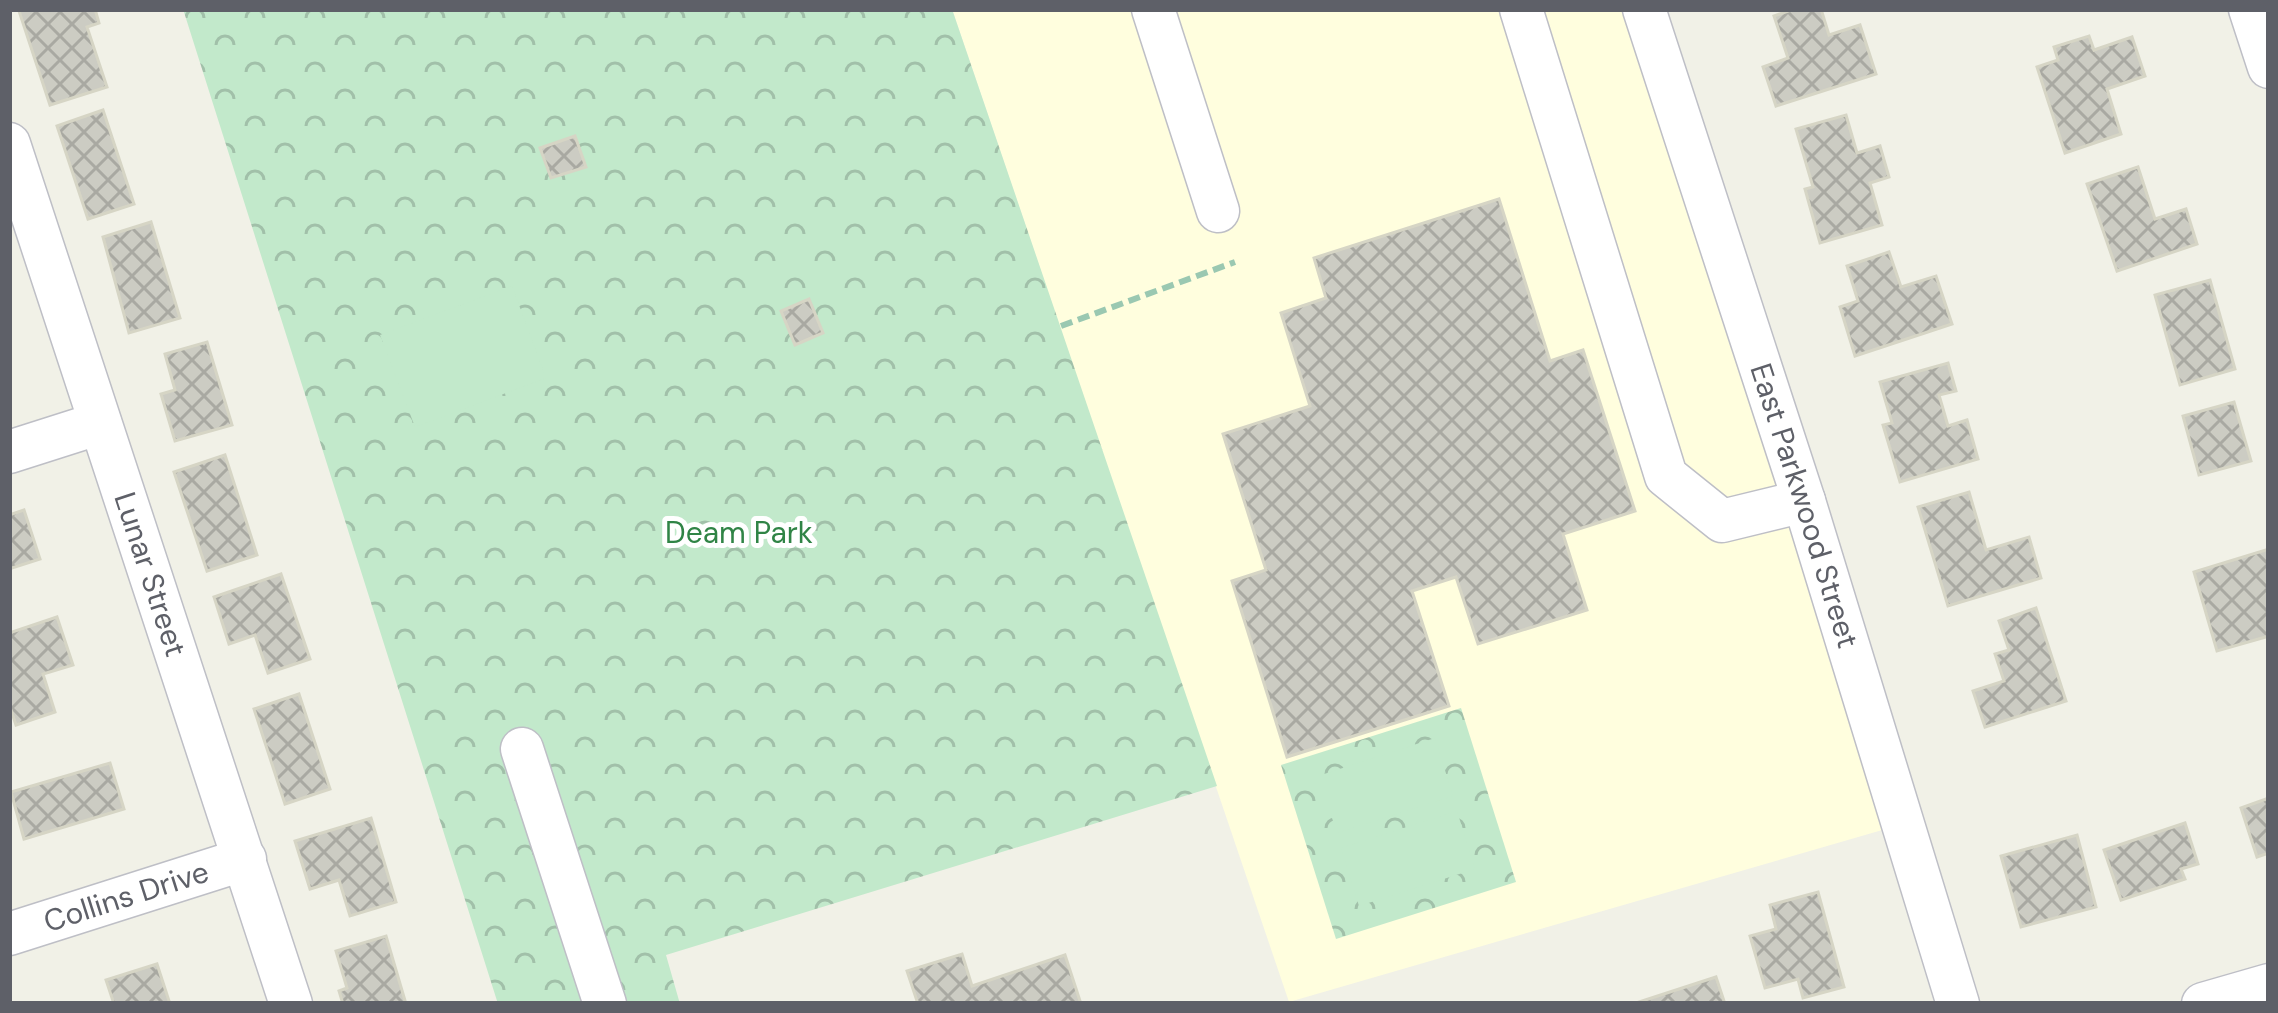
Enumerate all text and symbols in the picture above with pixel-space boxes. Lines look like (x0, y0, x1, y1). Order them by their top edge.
street label: East Parkwood Street (1742, 358, 1868, 653)
street label: Lunar Street (105, 487, 196, 661)
park label: Deam Park (665, 513, 813, 552)
street label: Collins Drive (39, 852, 214, 941)

